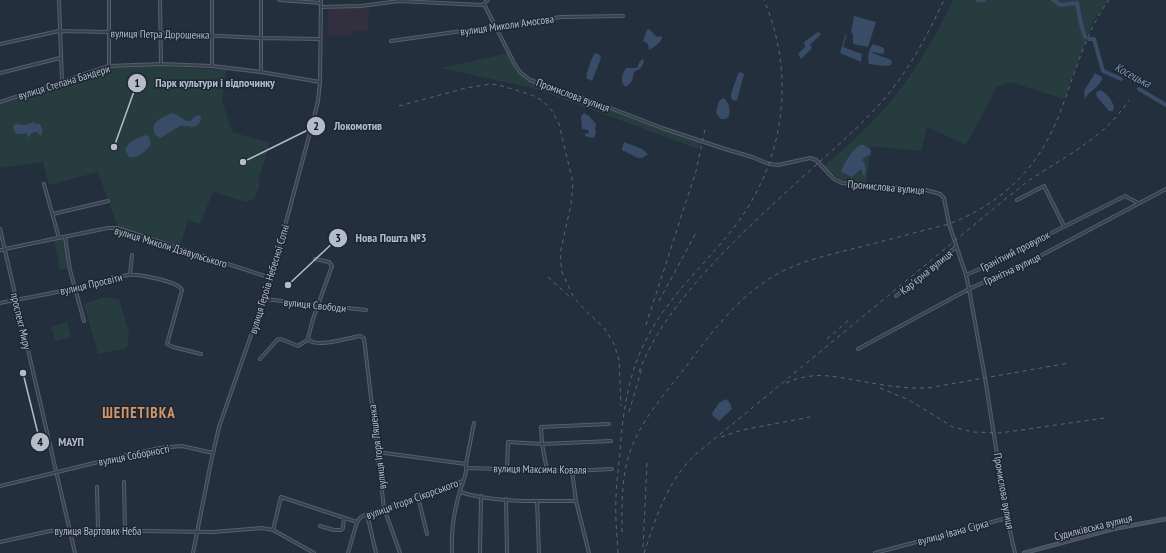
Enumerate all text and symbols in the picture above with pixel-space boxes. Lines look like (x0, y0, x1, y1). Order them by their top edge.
street label: вулиця Миколи Амосова (459, 12, 555, 38)
street label: вулиця Петра Дорошенка (110, 26, 210, 42)
water label: Косецька (1112, 59, 1155, 91)
street label: вулиця Степана Бандери (16, 61, 112, 103)
callout: Парк культури і відпочинку (127, 71, 283, 95)
text: 1 (134, 75, 140, 90)
text: Парк культури і відпочинку (155, 75, 275, 90)
street label: Промислова вулиця (534, 75, 612, 115)
callout: Локомотив (306, 114, 391, 138)
text: 2 (313, 118, 319, 133)
text: Локомотив (333, 118, 382, 133)
street label: Промислова вулиця (847, 177, 925, 197)
street label: вулиця Миколи Дзявульського (113, 223, 229, 271)
street label: вулиця Героїв Небесної Сотні (246, 223, 292, 335)
callout: Нова Пошта №3 (328, 226, 434, 250)
street label: Гранітний провулок (978, 227, 1053, 274)
text: 3 (335, 230, 341, 245)
text: Нова Пошта №3 (356, 230, 427, 245)
street label: Карʼєрна вулиця (897, 247, 955, 297)
street label: Гранітна вулиця (981, 250, 1043, 288)
street label: вулиця Просвіти (58, 270, 124, 298)
street label: проспект Миру (8, 291, 35, 352)
street label: вулиця Свободи (283, 295, 347, 315)
district label: ШЕПЕТІВКА (102, 403, 176, 422)
street label: вулиця Ігоря Ляшенка (365, 404, 389, 490)
callout: МАУП (30, 430, 91, 454)
text: 4 (37, 434, 43, 449)
text: МАУП (58, 434, 84, 449)
street label: вулиця Соборності (97, 441, 171, 469)
street label: Промислова вулиця (990, 452, 1018, 530)
street label: вулиця Максима Коваля (493, 461, 587, 477)
street label: вулиця Ігоря Сікорського (364, 476, 460, 522)
street label: Судилківська вулиця (1052, 511, 1134, 543)
street label: вулиця Івана Сірка (916, 516, 990, 548)
street label: вулиця Вартових Неба (54, 524, 142, 538)

